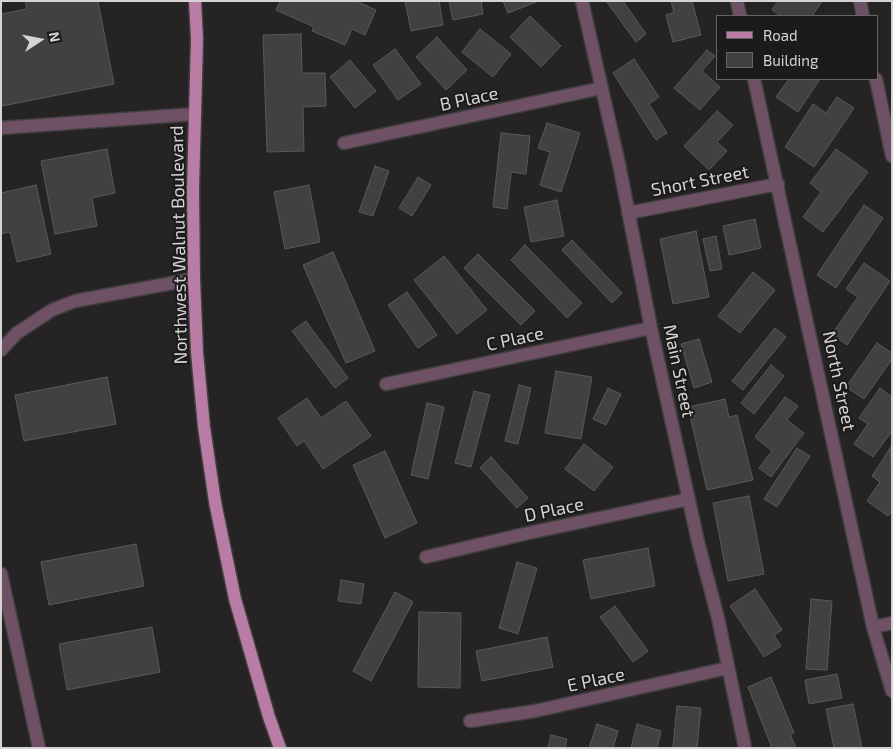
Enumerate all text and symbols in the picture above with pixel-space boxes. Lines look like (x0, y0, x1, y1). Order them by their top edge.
north arrow (15, 15, 65, 65)
legend (716, 15, 878, 80)
text: Road (763, 26, 798, 44)
text: N (46, 30, 65, 44)
text: Building (763, 51, 818, 69)
street label: B Place (438, 82, 500, 116)
street label: Northwest Walnut Boulevard (166, 125, 192, 365)
street label: Short Street (649, 161, 751, 201)
street label: C Place (484, 322, 546, 356)
street label: Main Street (659, 322, 699, 420)
street label: North Street (818, 329, 860, 433)
street label: D Place (522, 493, 586, 527)
street label: E Place (565, 663, 627, 697)

